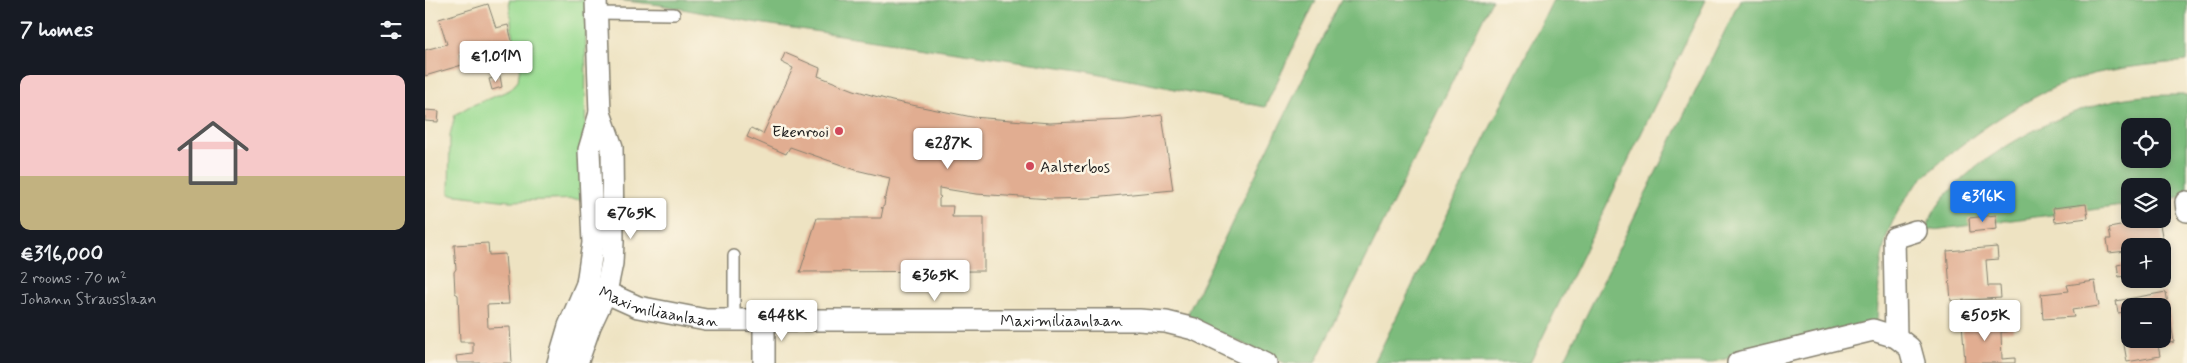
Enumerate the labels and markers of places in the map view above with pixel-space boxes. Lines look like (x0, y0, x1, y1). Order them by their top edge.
pin: €1.01M (455, 41, 537, 83)
place label: Ekenrooi (772, 122, 829, 143)
marker: Ekenrooi (833, 125, 845, 137)
pin: €287K (913, 128, 983, 170)
place label: Aalsterbos (1040, 157, 1110, 178)
marker: Aalsterbos (1024, 160, 1036, 172)
pin: €316K (1948, 180, 2018, 223)
pin: €765K (596, 198, 666, 240)
pin: €365K (900, 260, 970, 302)
pin: €448K (747, 300, 817, 342)
pin: €505K (1950, 300, 2020, 342)

